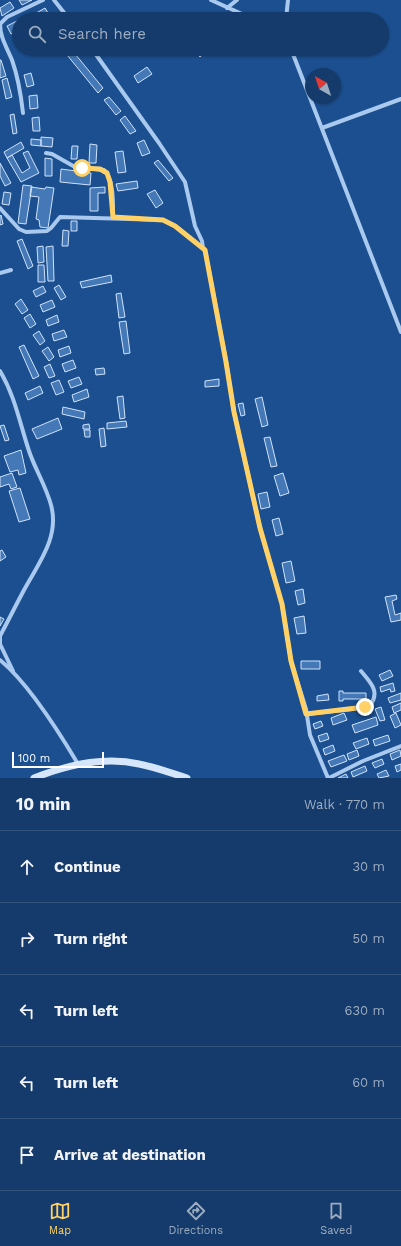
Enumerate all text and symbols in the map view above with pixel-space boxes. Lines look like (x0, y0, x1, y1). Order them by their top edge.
search box (12, 12, 389, 56)
icon: search (26, 23, 48, 45)
text: Search here (58, 25, 146, 43)
north arrow (305, 68, 341, 104)
route start (73, 159, 91, 177)
route end (356, 698, 374, 716)
scale bar (12, 750, 104, 769)
text: 100 m (18, 752, 50, 765)
text: 10 min (16, 794, 71, 814)
text: Walk · 770 m (304, 797, 385, 812)
icon: ahead (16, 856, 38, 878)
text: Continue (54, 858, 121, 876)
text: 30 m (353, 859, 385, 874)
icon: right (16, 928, 38, 950)
text: Turn right (54, 930, 127, 948)
text: 50 m (353, 931, 385, 946)
icon: left (16, 1000, 38, 1022)
text: Turn left (54, 1002, 118, 1020)
text: 630 m (345, 1003, 385, 1018)
icon: left (16, 1072, 38, 1094)
text: Turn left (54, 1074, 118, 1092)
text: 60 m (352, 1075, 385, 1090)
icon: arrive (16, 1144, 38, 1166)
text: Arrive at destination (54, 1146, 206, 1164)
tab: Map (49, 1200, 71, 1237)
tab: Directions (169, 1200, 223, 1237)
tab: Saved (320, 1200, 352, 1237)

